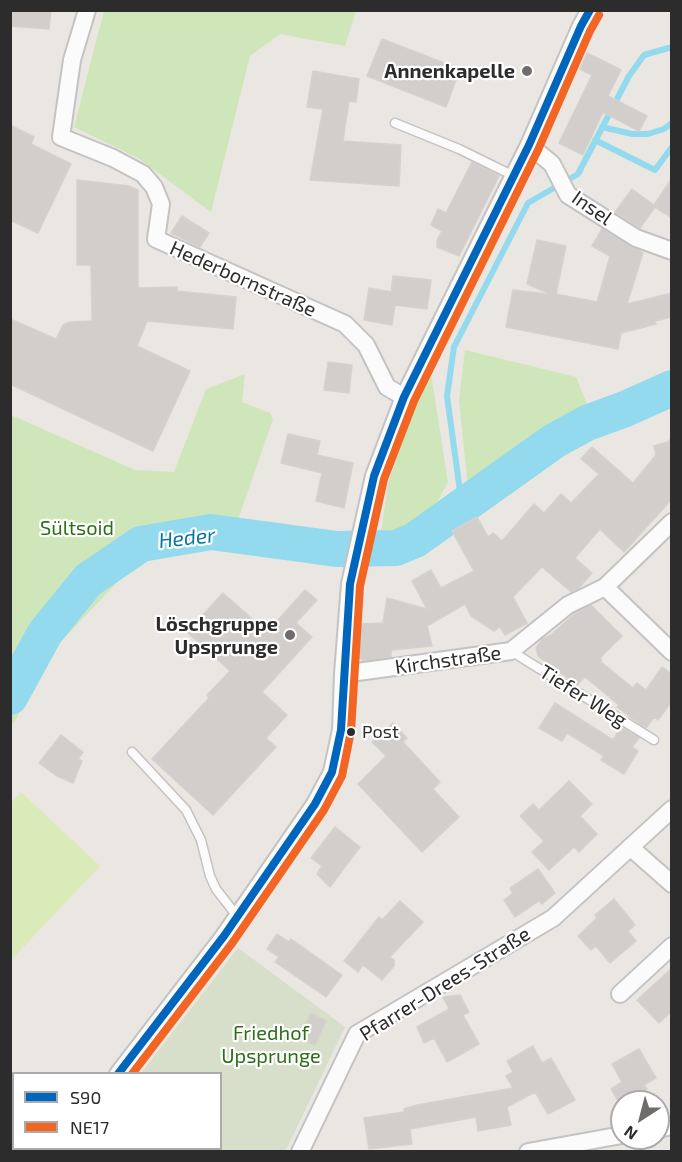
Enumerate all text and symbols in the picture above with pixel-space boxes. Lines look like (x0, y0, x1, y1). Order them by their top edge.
place label: Annenkapelle (384, 59, 515, 83)
marker: Annenkapelle (520, 64, 534, 78)
street label: Insel (567, 186, 617, 230)
street label: Hederbornstraße (166, 236, 320, 322)
park label: Sültsoid (40, 516, 114, 540)
water label: Heder (157, 522, 217, 554)
place label: Löschgruppe Upsprunge (155, 612, 278, 659)
marker: Löschgruppe Upsprunge (283, 628, 297, 642)
street label: Kirchstraße (393, 641, 503, 679)
street label: Tiefer Weg (535, 660, 631, 732)
place label: Post (362, 721, 399, 743)
marker: Post (345, 726, 357, 738)
street label: Pfarrer-Drees-Straße (355, 922, 535, 1046)
park label: Friedhof Upsprunge (221, 1021, 321, 1068)
legend (12, 1072, 222, 1150)
text: S90 (70, 1086, 101, 1108)
north arrow (610, 1090, 670, 1150)
text: NE17 (70, 1116, 109, 1138)
text: N (620, 1122, 641, 1144)

